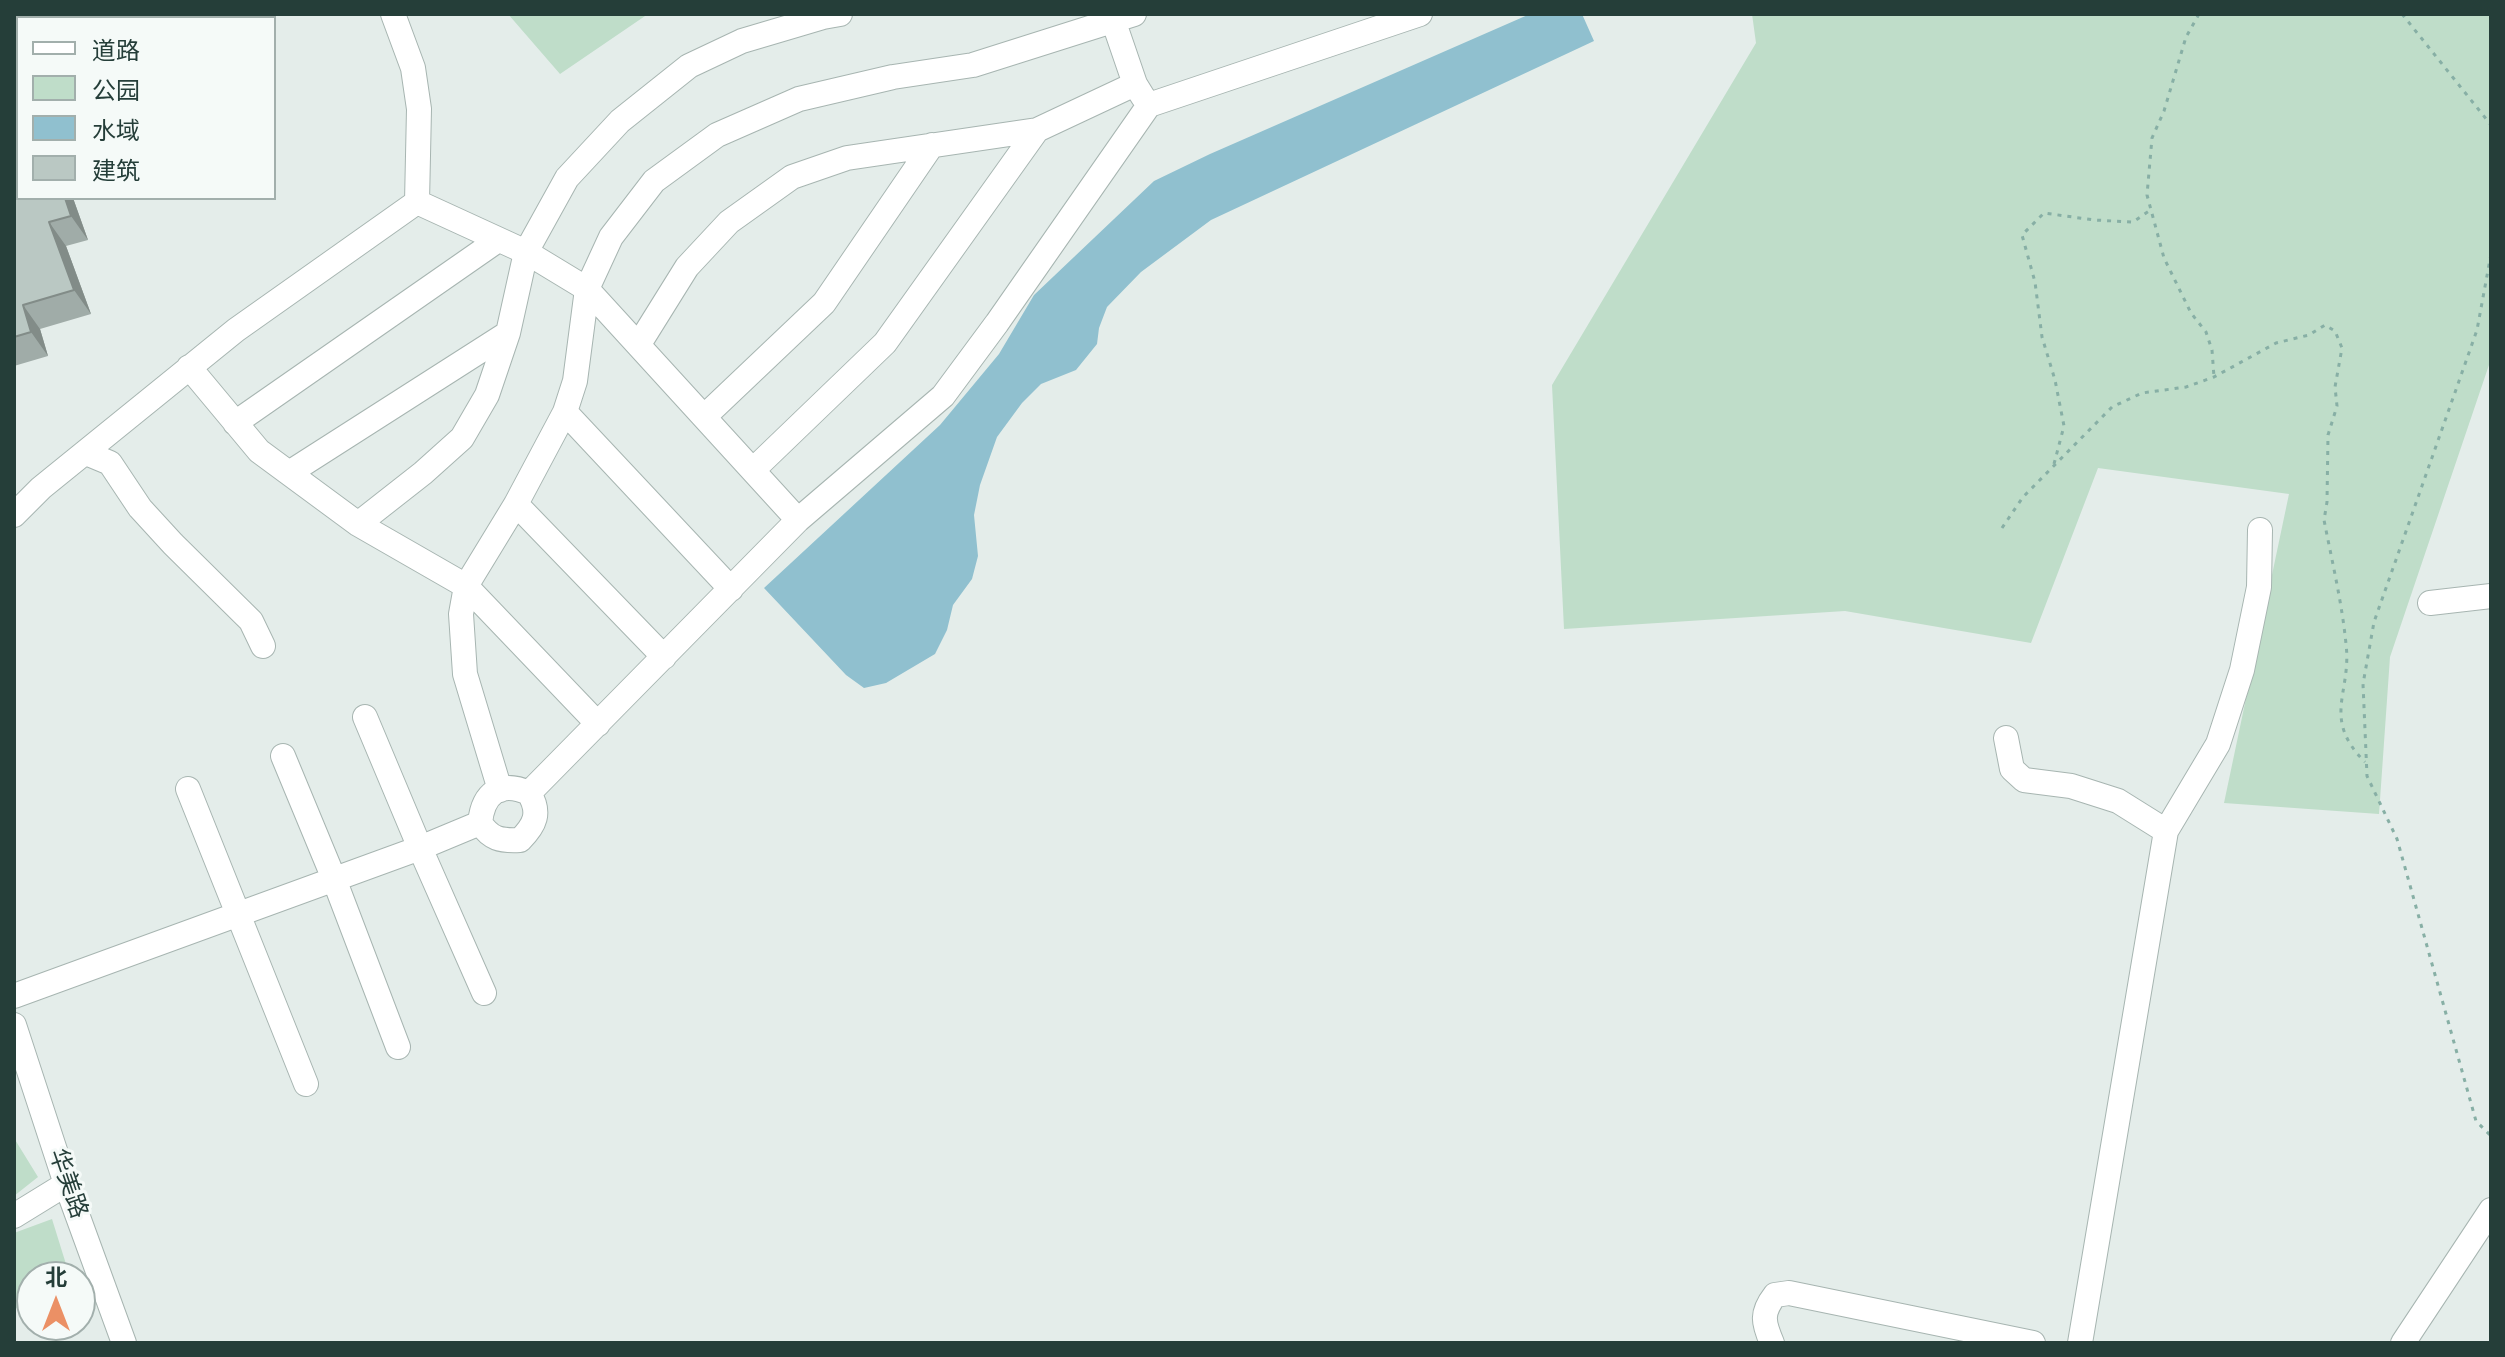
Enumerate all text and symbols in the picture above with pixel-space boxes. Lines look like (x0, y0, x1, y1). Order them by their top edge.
legend (16, 16, 276, 200)
text: 道路 (92, 37, 140, 66)
text: 公园 (92, 77, 140, 106)
text: 水域 (92, 117, 140, 146)
text: 建筑 (92, 157, 140, 186)
street label: 华美路 (42, 1145, 92, 1223)
north arrow (16, 1261, 96, 1341)
text: 北 (45, 1265, 67, 1292)

